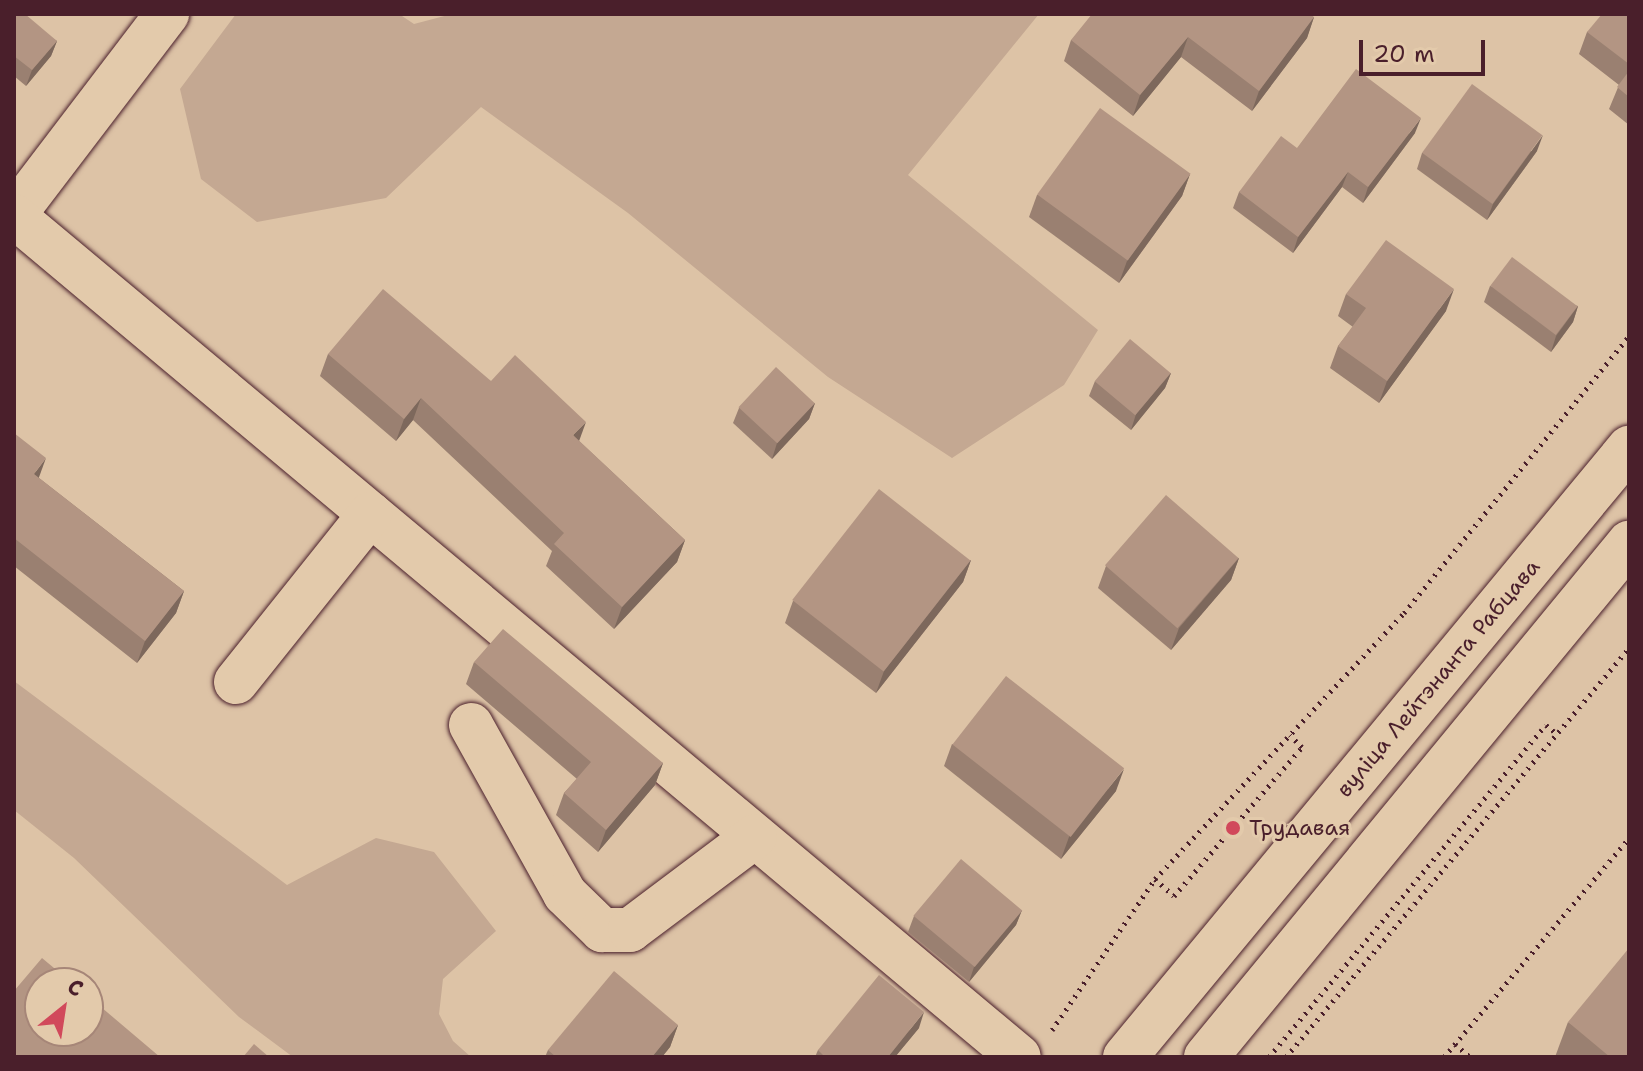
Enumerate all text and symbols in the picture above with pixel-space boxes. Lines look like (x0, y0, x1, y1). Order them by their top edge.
scale bar (1363, 24, 1489, 74)
text: 20 m (1373, 38, 1435, 70)
street label: вуліца Лейтэнанта Рабцава (1331, 554, 1545, 802)
place label: Трудавая (1249, 815, 1350, 841)
marker: Трудавая (1224, 819, 1242, 837)
north arrow (24, 967, 104, 1047)
text: С (62, 972, 88, 1003)

